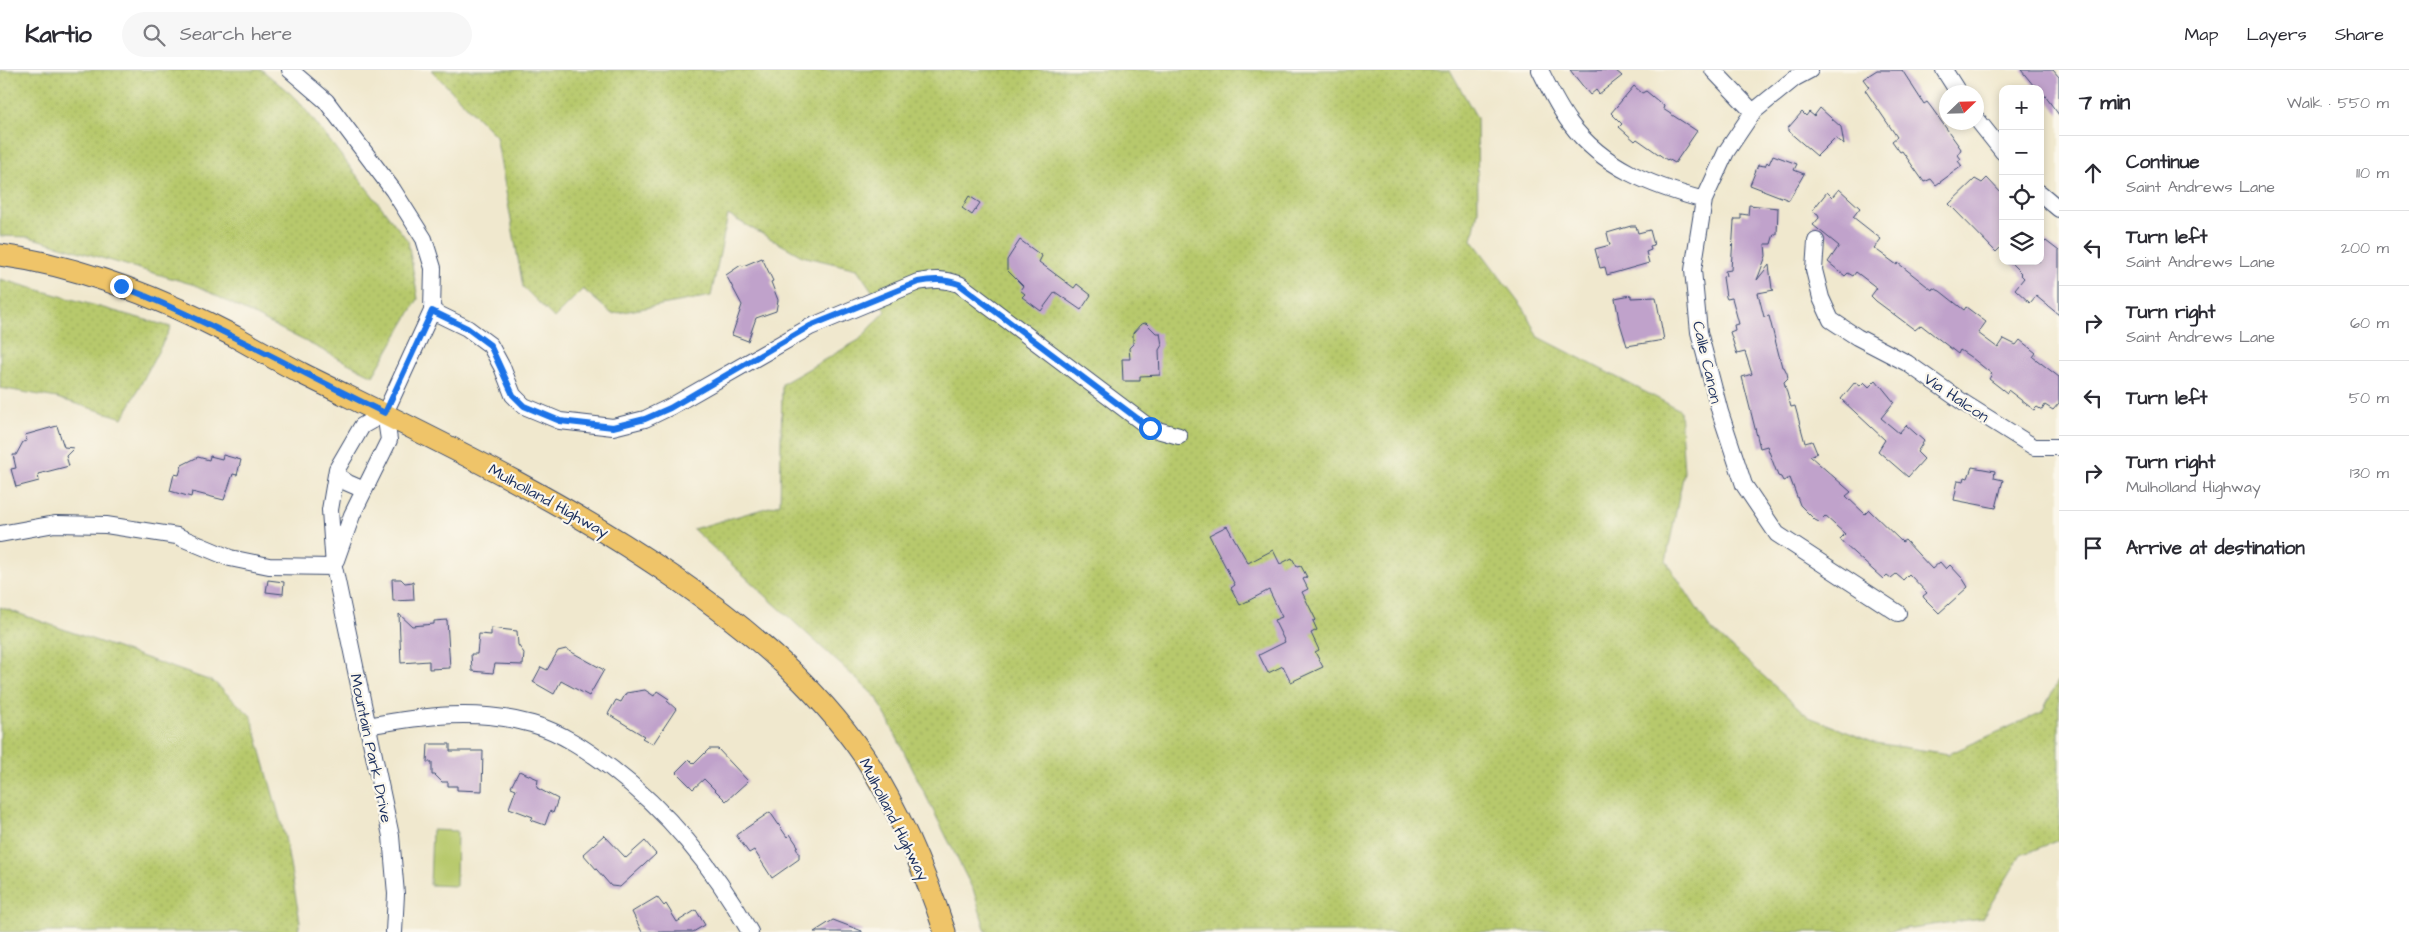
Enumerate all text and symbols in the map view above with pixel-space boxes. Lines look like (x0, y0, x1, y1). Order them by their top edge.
search box (122, 12, 472, 57)
text: Kartio (25, 18, 92, 52)
icon: search (140, 21, 168, 49)
text: Search here (180, 21, 292, 48)
text: Map (2184, 22, 2218, 47)
text: Layers (2246, 22, 2307, 47)
text: Share (2335, 22, 2384, 47)
north arrow (1939, 85, 1984, 130)
map controls (1999, 85, 2044, 265)
button: + (1999, 85, 2044, 130)
text: 7 min (2079, 88, 2130, 117)
text: Walk · 550 m (2287, 92, 2389, 114)
button: − (1999, 130, 2044, 175)
text: Continue (2126, 149, 2200, 176)
icon: ahead (2079, 159, 2107, 187)
text: 110 m (2356, 162, 2389, 184)
button: locate (1999, 175, 2044, 220)
text: Saint Andrews Lane (2126, 176, 2275, 198)
button: layers (1999, 220, 2044, 265)
text: Turn left (2126, 224, 2207, 251)
icon: left (2079, 234, 2107, 262)
text: 200 m (2341, 237, 2389, 259)
text: Saint Andrews Lane (2126, 251, 2275, 273)
route end (110, 275, 133, 298)
text: Turn right (2126, 299, 2215, 326)
icon: right (2079, 309, 2107, 337)
text: 60 m (2350, 312, 2389, 334)
street label: Calle Canon (1687, 319, 1727, 406)
text: Saint Andrews Lane (2126, 326, 2275, 348)
street label: Via Halcon (1919, 368, 1993, 428)
icon: left (2079, 384, 2107, 412)
text: Turn left (2126, 385, 2207, 412)
text: 50 m (2349, 387, 2389, 409)
route start (1139, 417, 1162, 440)
text: Turn right (2126, 449, 2215, 476)
street label: Mulholland Highway (484, 459, 613, 544)
icon: right (2079, 459, 2107, 487)
text: 130 m (2350, 462, 2389, 484)
text: Mulholland Highway (2126, 476, 2261, 498)
icon: arrive (2079, 534, 2107, 562)
text: Arrive at destination (2126, 535, 2305, 562)
street label: Mountain Park Drive (344, 672, 398, 825)
street label: Mulholland Highway (853, 754, 935, 885)

